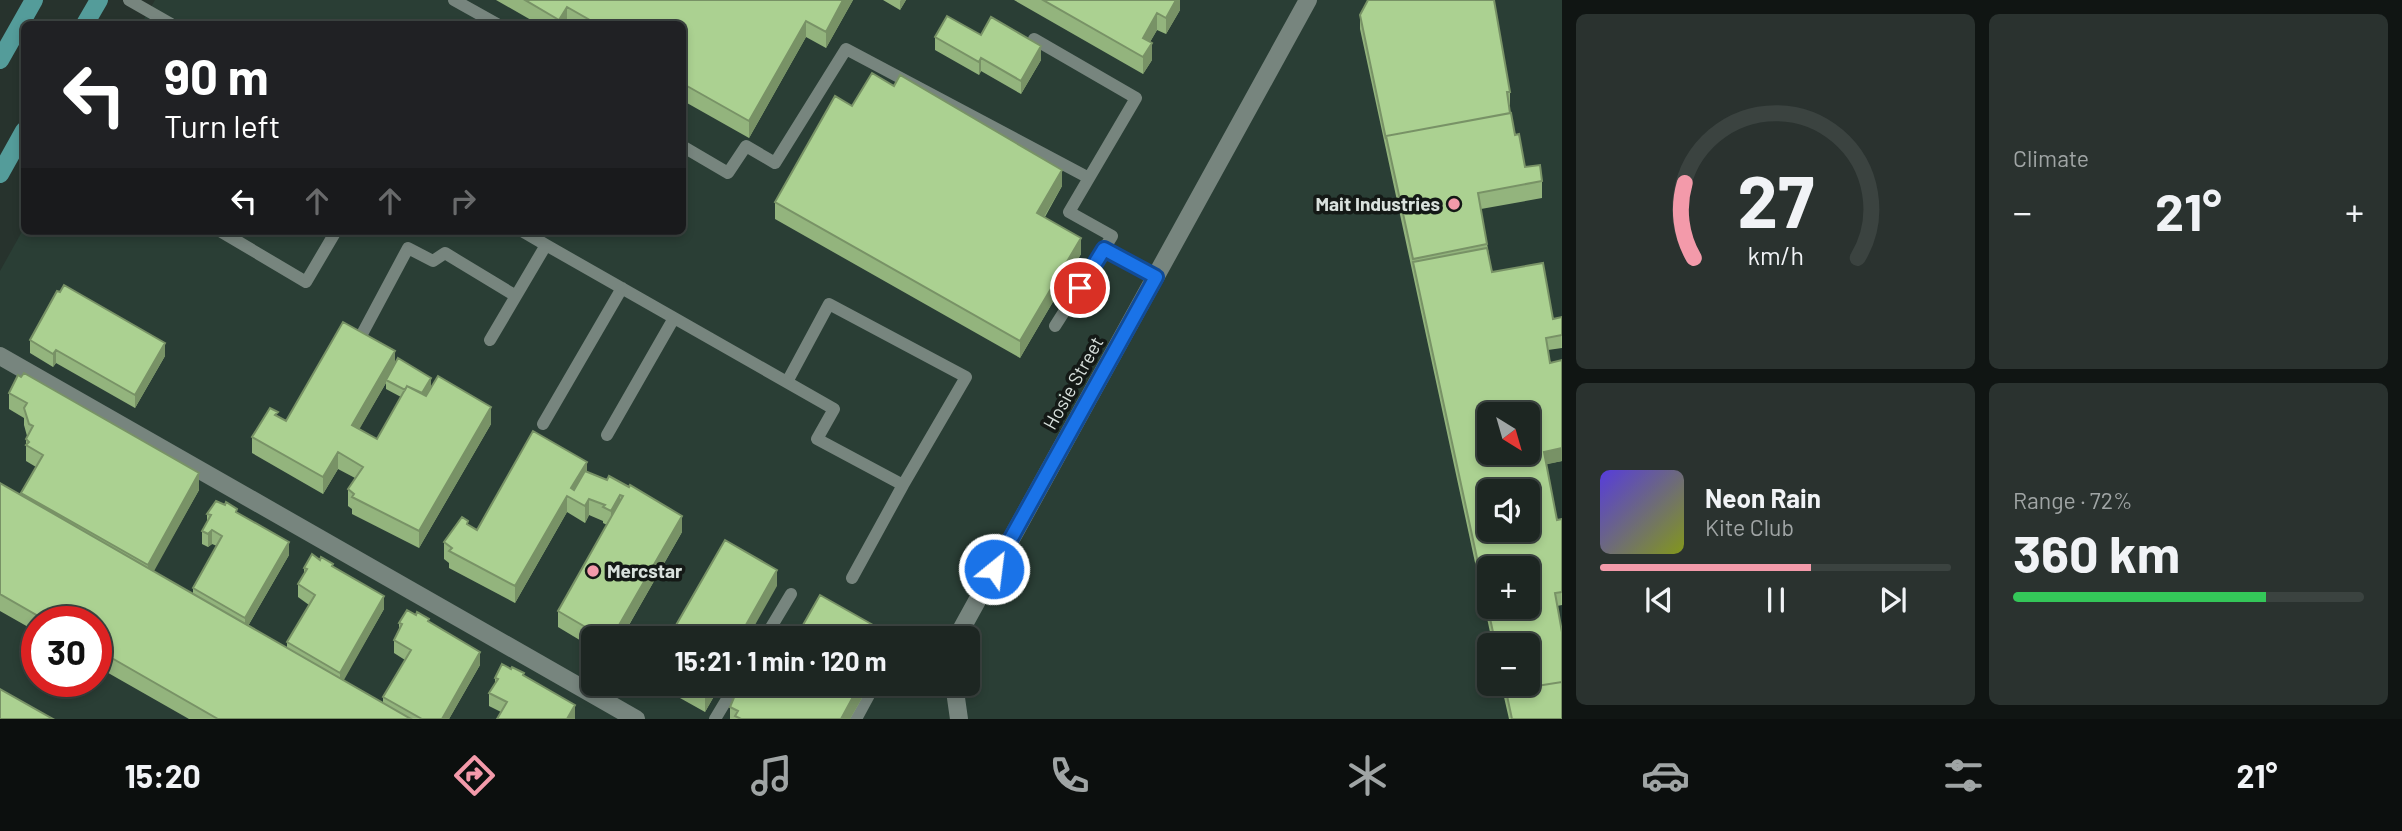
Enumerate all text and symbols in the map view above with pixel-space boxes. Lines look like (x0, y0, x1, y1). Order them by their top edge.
text: 90 m (164, 46, 269, 105)
icon: left (49, 49, 140, 140)
text: Turn left (164, 106, 281, 144)
text: Climate (2013, 144, 2089, 172)
text: 27 (1737, 155, 1814, 243)
text: 21° (2155, 179, 2222, 241)
icon: left (225, 182, 263, 220)
icon: ahead (298, 182, 336, 220)
icon: ahead (371, 182, 409, 220)
icon: right (444, 182, 482, 220)
text: − (2013, 188, 2032, 234)
text: + (2345, 188, 2364, 234)
place label: Mait Industries (1315, 192, 1440, 215)
marker: Mait Industries (1446, 196, 1462, 212)
text: km/h (1747, 239, 1804, 269)
pin (1050, 258, 1110, 318)
icon: arrive (1061, 269, 1099, 307)
street label: Hosie Street (1038, 332, 1107, 433)
north arrow (1477, 402, 1540, 466)
map controls (1477, 402, 1540, 696)
button: sound (1477, 479, 1540, 542)
text: Neon Rain (1705, 482, 1821, 513)
text: Range · 72% (2013, 486, 2133, 514)
text: Kite Club (1705, 513, 1794, 541)
text: 360 km (2013, 521, 2180, 583)
position arrow (957, 532, 1031, 606)
button: + (1477, 556, 1540, 619)
place label: Mercstar (607, 559, 683, 582)
marker: Mercstar (585, 563, 601, 579)
icon: previous (1640, 581, 1678, 619)
icon: pause (1757, 581, 1795, 619)
icon: next (1874, 581, 1912, 619)
speed limit sign: 30 (21, 606, 112, 697)
button: − (1477, 633, 1540, 696)
text: 15:21 · 1 min · 120 m (675, 645, 886, 676)
icon: directions (450, 751, 499, 800)
icon: music (747, 751, 796, 800)
icon: phone (1045, 751, 1094, 800)
icon: climate (1343, 751, 1392, 800)
icon: car (1641, 751, 1690, 800)
icon: filters (1939, 751, 1988, 800)
text: 15:20 (124, 756, 201, 794)
text: 21° (2236, 756, 2278, 794)

